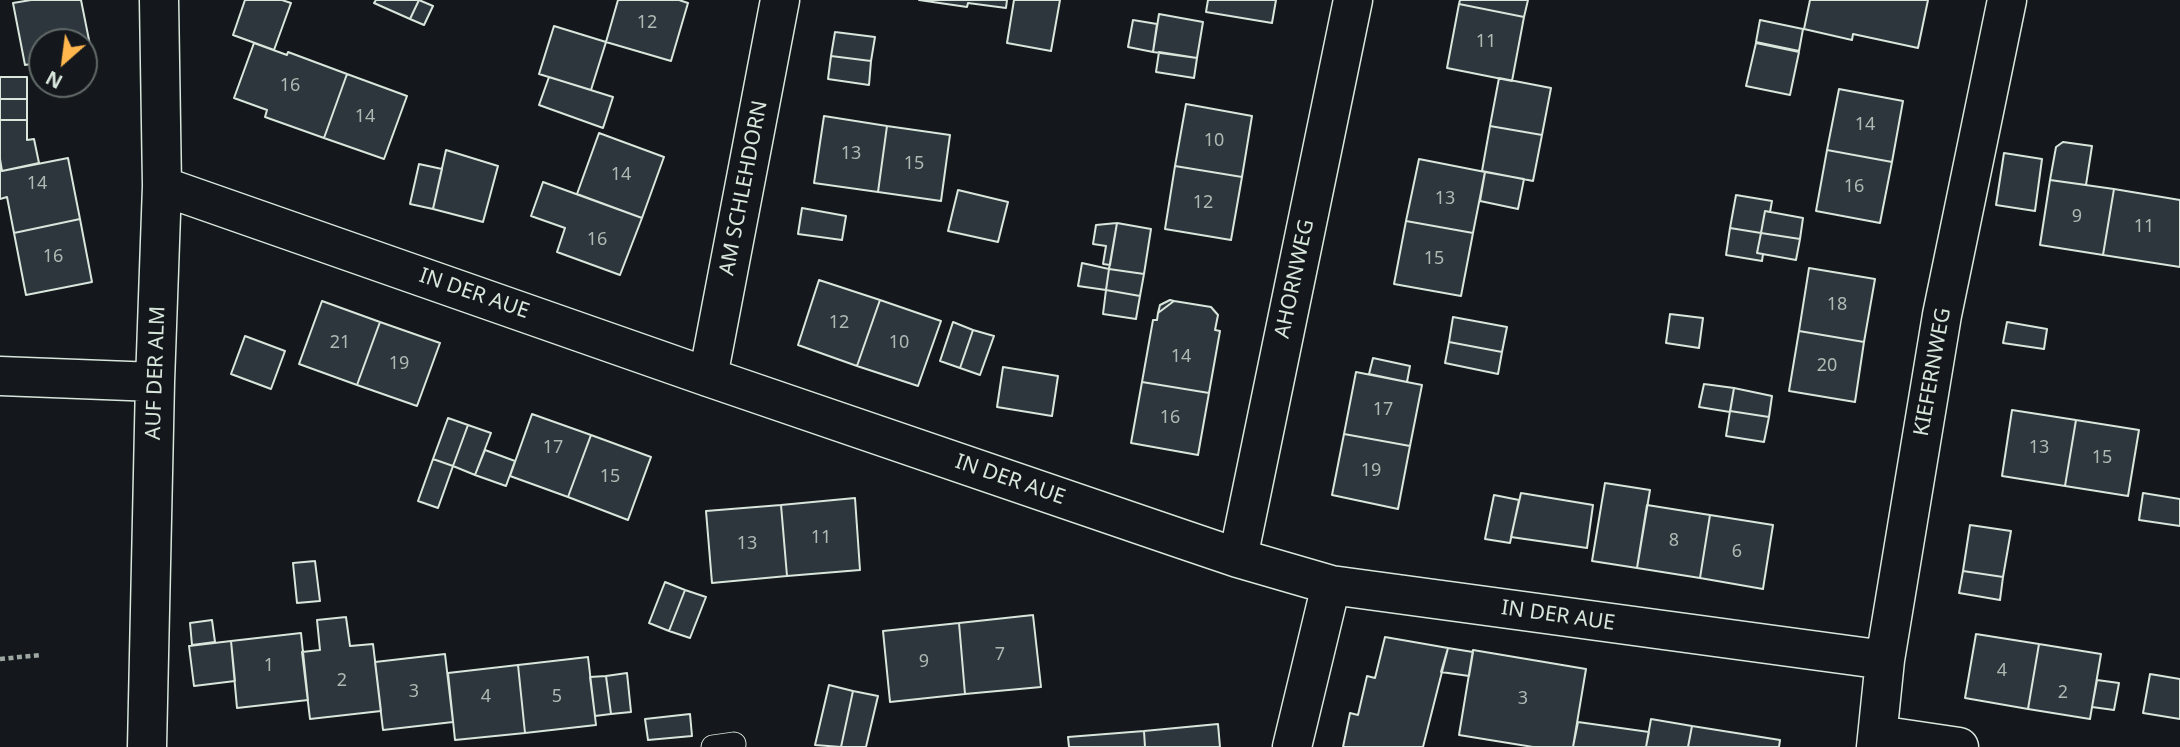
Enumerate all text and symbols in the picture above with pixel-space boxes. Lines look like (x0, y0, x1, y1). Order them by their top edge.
house number: 12 (637, 12, 657, 34)
north arrow (28, 28, 98, 98)
house number: 11 (1476, 31, 1496, 53)
text: N (41, 65, 67, 95)
house number: 16 (280, 75, 300, 97)
street label: AM SCHLEHDORN (715, 99, 773, 277)
house number: 14 (355, 106, 375, 128)
house number: 14 (1855, 114, 1875, 136)
house number: 10 (1204, 130, 1224, 152)
house number: 13 (841, 143, 861, 165)
house number: 15 (904, 153, 924, 175)
house number: 14 (611, 164, 631, 186)
house number: 14 (27, 173, 47, 195)
house number: 16 (1844, 176, 1864, 198)
house number: 13 (1435, 188, 1455, 210)
house number: 12 (1193, 192, 1213, 214)
house number: 9 (2072, 206, 2082, 228)
house number: 11 (2134, 216, 2154, 238)
street label: AHORNWEG (1270, 217, 1320, 341)
house number: 16 (587, 229, 607, 251)
house number: 16 (43, 246, 63, 268)
house number: 15 (1424, 248, 1444, 270)
street label: IN DER AUE (416, 263, 532, 325)
house number: 18 (1827, 294, 1847, 316)
street label: AUF DER ALM (141, 306, 171, 440)
street label: KIEFERNWEG (1909, 306, 1957, 438)
house number: 12 (829, 312, 849, 334)
house number: 21 (330, 332, 350, 354)
house number: 10 (889, 332, 909, 354)
house number: 14 (1171, 346, 1191, 368)
house number: 19 (389, 353, 409, 375)
house number: 20 (1817, 355, 1837, 377)
house number: 17 (1373, 399, 1393, 421)
house number: 16 (1160, 407, 1180, 429)
house number: 17 (543, 437, 563, 459)
house number: 13 (2029, 437, 2049, 459)
house number: 15 (2092, 447, 2112, 469)
street label: IN DER AUE (952, 449, 1068, 511)
house number: 19 (1361, 460, 1381, 482)
house number: 15 (600, 466, 620, 488)
house number: 11 (811, 527, 831, 549)
house number: 8 (1669, 530, 1679, 552)
house number: 13 (737, 533, 757, 555)
house number: 6 (1732, 541, 1742, 563)
street label: IN DER AUE (1500, 596, 1616, 636)
house number: 7 (995, 644, 1005, 666)
house number: 9 (919, 651, 929, 673)
house number: 1 (264, 655, 274, 677)
house number: 4 (1997, 660, 2007, 682)
house number: 2 (337, 670, 347, 692)
house number: 3 (409, 681, 419, 703)
house number: 2 (2058, 682, 2068, 704)
house number: 4 (481, 686, 491, 708)
house number: 5 (552, 686, 562, 708)
house number: 3 (1518, 688, 1528, 710)

